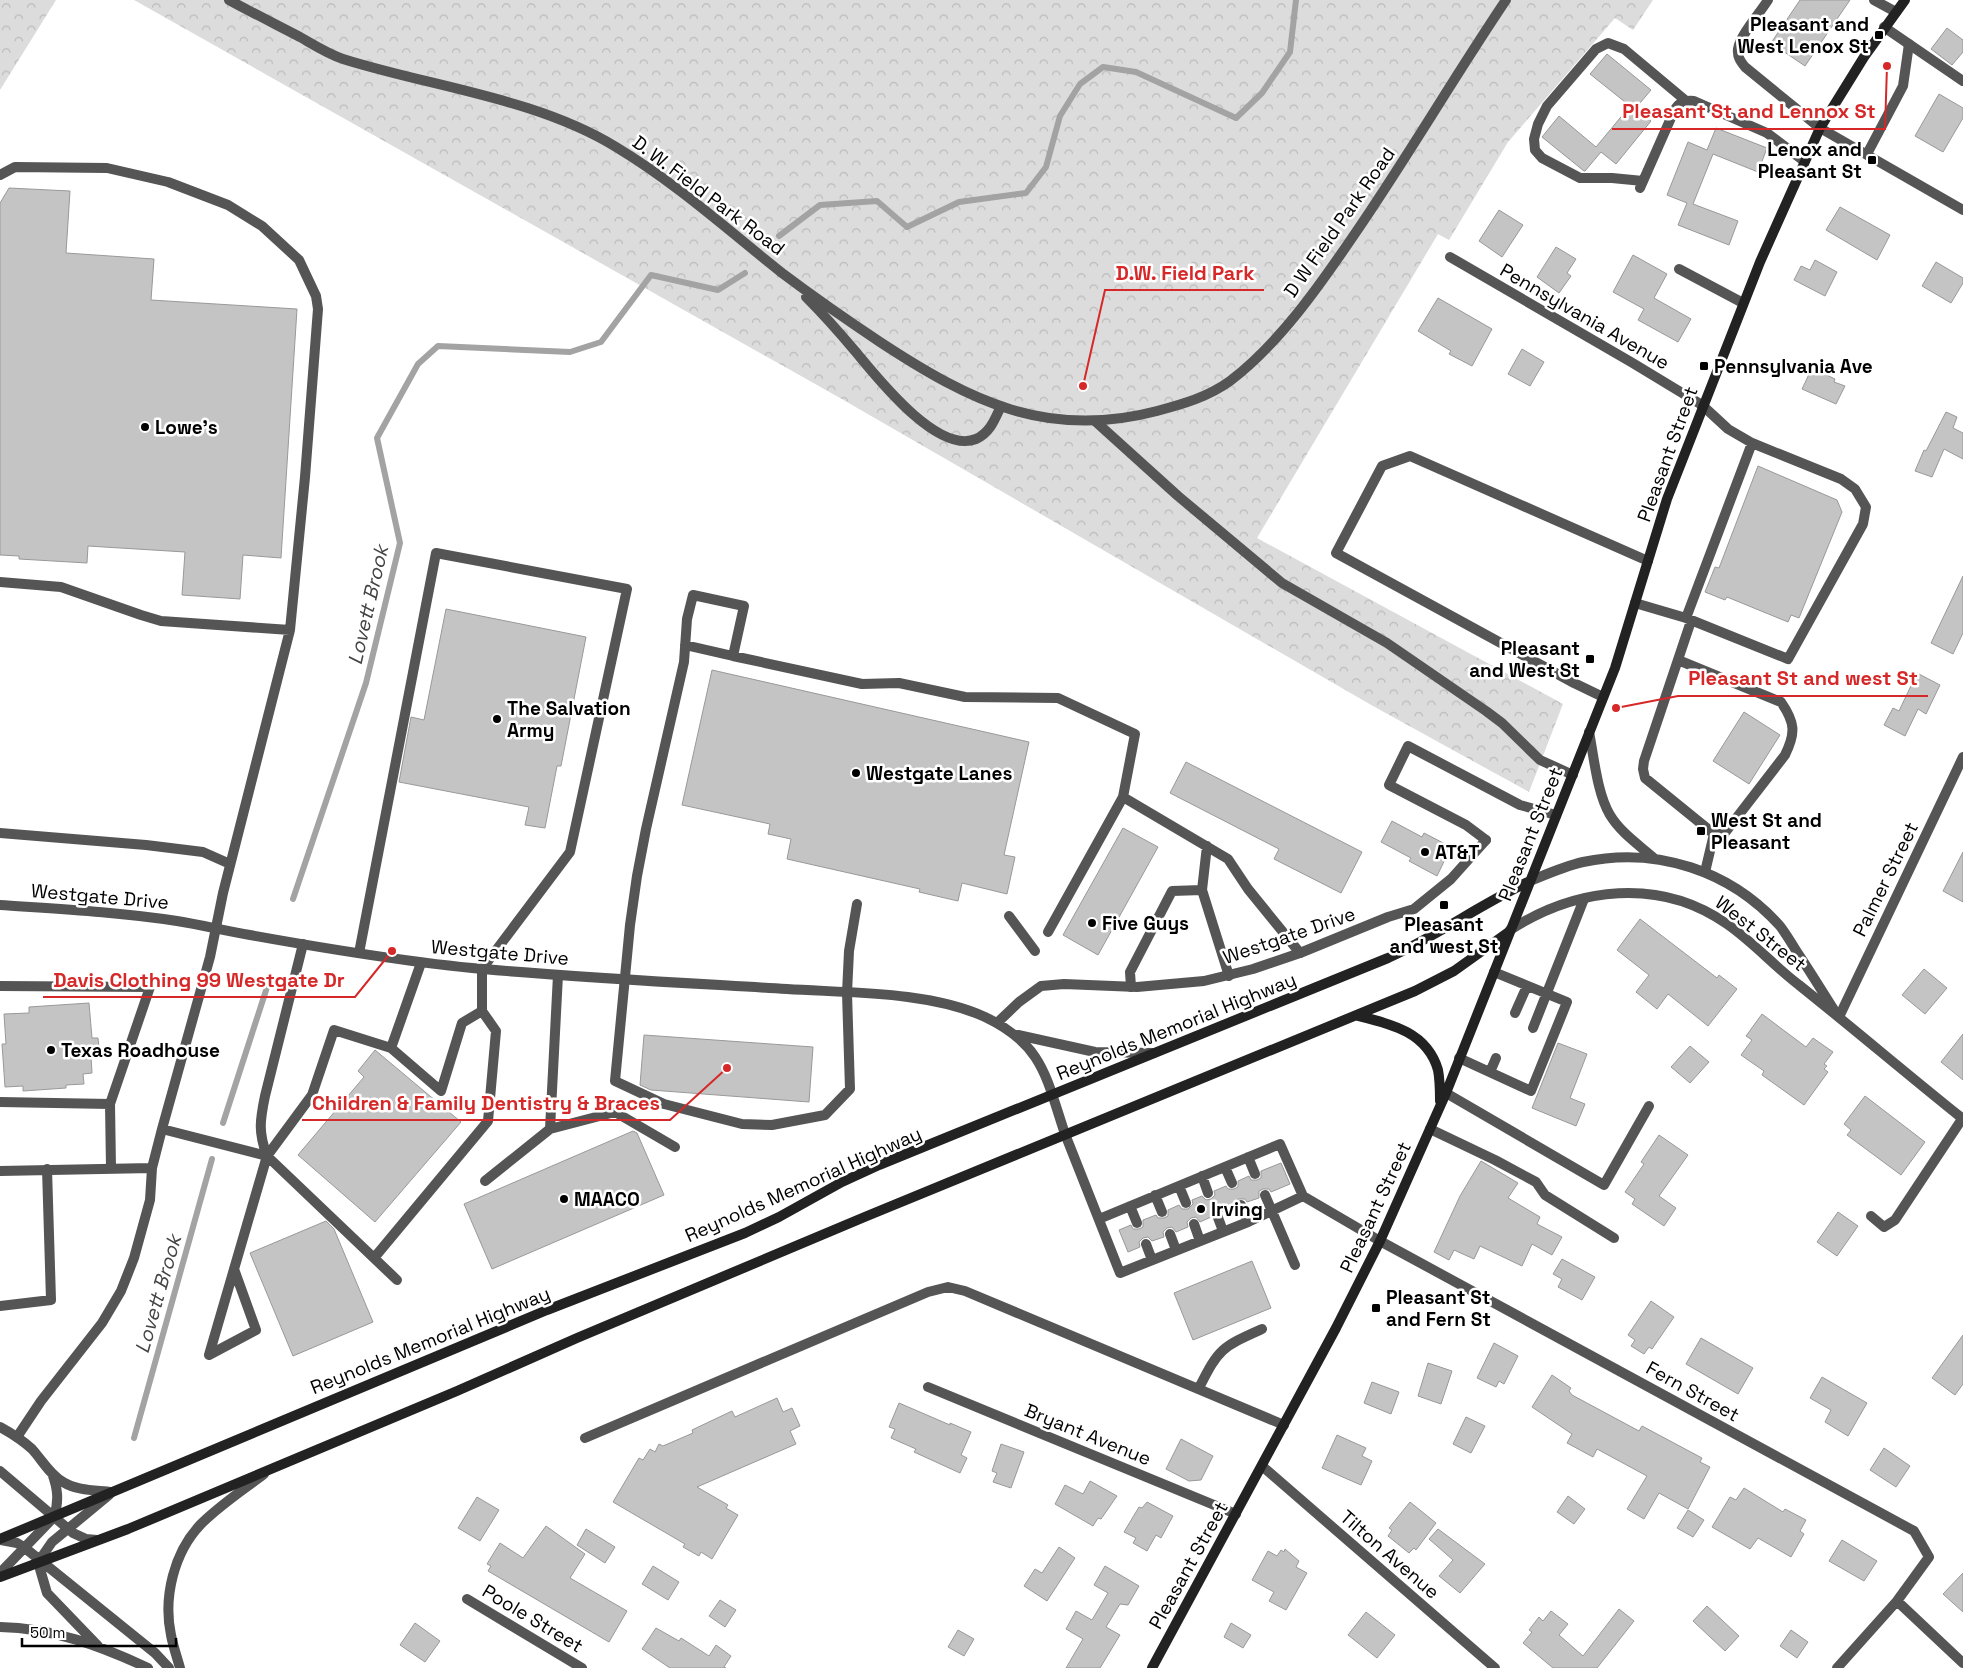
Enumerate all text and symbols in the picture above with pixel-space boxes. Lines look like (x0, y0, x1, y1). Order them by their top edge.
place label: Pleasant and West Lenox St (1738, 12, 1869, 59)
marker: Pleasant and West Lenox St (1873, 29, 1885, 41)
callout: Pleasant St and Lennox St (1612, 94, 1885, 129)
text: Pleasant St and Lennox St (1622, 98, 1876, 124)
street label: D. W. Field Park Road (627, 130, 790, 261)
place label: Lenox and Pleasant St (1758, 137, 1862, 184)
street label: D W Field Park Road (1278, 142, 1401, 302)
marker: Lenox and Pleasant St (1866, 154, 1878, 166)
callout: D.W. Field Park (1105, 255, 1264, 290)
street label: Pennsylvania Avenue (1495, 258, 1674, 375)
text: D.W. Field Park (1115, 260, 1255, 286)
place label: Pennsylvania Ave (1714, 354, 1873, 379)
marker: Pennsylvania Ave (1698, 360, 1710, 372)
street label: Pleasant Street (1631, 383, 1704, 525)
place label: Lowe's (155, 415, 218, 440)
marker: Lowe's (139, 421, 151, 433)
water label: Lovett Brook (342, 541, 395, 667)
place label: Pleasant and West St (1469, 636, 1580, 683)
marker: Pleasant and West St (1584, 653, 1596, 665)
callout: Pleasant St and west St (1678, 661, 1928, 696)
text: Pleasant St and west St (1688, 665, 1918, 691)
place label: The Salvation Army (507, 696, 631, 743)
marker: The Salvation Army (491, 713, 503, 725)
place label: Westgate Lanes (866, 761, 1012, 786)
street label: Pleasant Street (1492, 764, 1569, 905)
marker: Westgate Lanes (850, 767, 862, 779)
place label: West St and Pleasant (1711, 808, 1822, 855)
street label: Palmer Street (1847, 818, 1924, 941)
marker: West St and Pleasant (1695, 825, 1707, 837)
place label: AT&T (1435, 840, 1479, 865)
marker: AT&T (1419, 846, 1431, 858)
street label: Westgate Drive (30, 878, 170, 915)
street label: West Street (1710, 890, 1811, 977)
marker: Pleasant and west St (1438, 899, 1450, 911)
street label: Westgate Drive (1220, 901, 1359, 970)
place label: Five Guys (1102, 911, 1189, 936)
place label: Pleasant and west St (1390, 912, 1498, 959)
marker: Five Guys (1086, 917, 1098, 929)
street label: Westgate Drive (430, 934, 570, 971)
callout: Davis Clothing 99 Westgate Dr (43, 962, 355, 997)
text: Davis Clothing 99 Westgate Dr (53, 967, 345, 993)
street label: Reynolds Memorial Highway (1053, 967, 1300, 1086)
place label: Texas Roadhouse (61, 1038, 220, 1063)
marker: Texas Roadhouse (45, 1044, 57, 1056)
callout: Children & Family Dentistry & Braces (302, 1085, 670, 1120)
text: Children & Family Dentistry & Braces (312, 1090, 660, 1116)
street label: Reynolds Memorial Highway (681, 1121, 925, 1248)
street label: Pleasant Street (1334, 1138, 1417, 1277)
place label: MAACO (574, 1187, 640, 1212)
marker: MAACO (558, 1193, 570, 1205)
place label: Irving (1211, 1197, 1263, 1222)
marker: Irving (1195, 1203, 1207, 1215)
water label: Lovett Brook (129, 1230, 188, 1356)
street label: Reynolds Memorial Highway (307, 1281, 554, 1400)
place label: Pleasant St and Fern St (1386, 1285, 1491, 1332)
marker: Pleasant St and Fern St (1370, 1302, 1382, 1314)
street label: Fern Street (1642, 1355, 1744, 1427)
street label: Bryant Avenue (1021, 1398, 1155, 1471)
street label: Pleasant Street (1143, 1497, 1234, 1633)
street label: Tilton Avenue (1335, 1504, 1445, 1604)
street label: Poole Street (478, 1578, 588, 1658)
scale bar (22, 1616, 176, 1648)
text: 50 m (30, 1623, 65, 1642)

